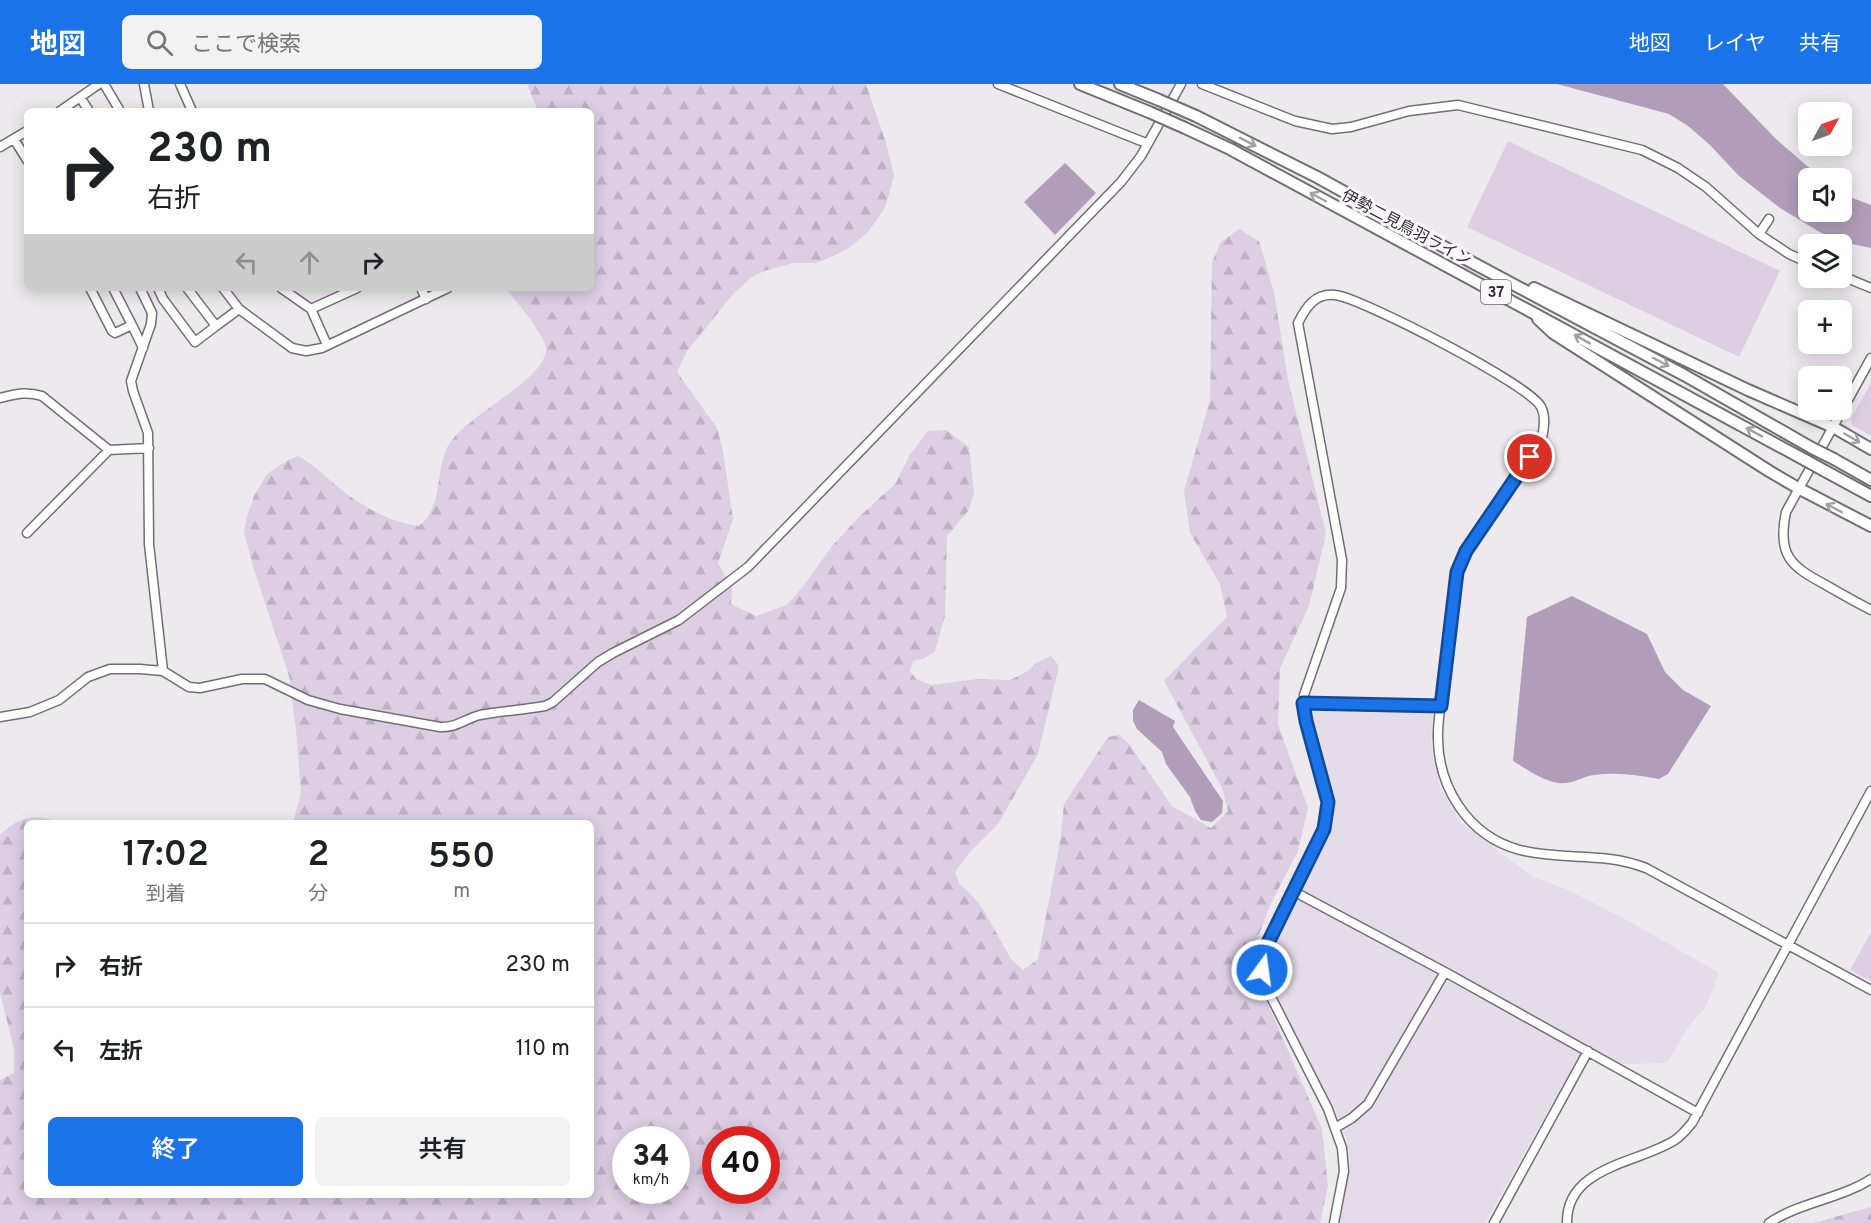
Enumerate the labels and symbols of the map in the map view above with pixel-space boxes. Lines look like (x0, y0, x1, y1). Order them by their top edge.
north arrow (1798, 102, 1852, 156)
one-way arrow (1239, 137, 1257, 149)
street label: 伊勢二見鳥羽ライン (1338, 186, 1474, 271)
one-way arrow (1310, 191, 1328, 202)
road number: 37 (1481, 280, 1511, 304)
one-way arrow (1574, 333, 1592, 344)
one-way arrow (1652, 356, 1669, 368)
one-way arrow (1745, 426, 1763, 437)
pin (1504, 431, 1555, 482)
one-way arrow (1843, 432, 1860, 444)
one-way arrow (1826, 502, 1844, 513)
position arrow (1230, 938, 1294, 1002)
speed limit sign: 40 (702, 1126, 780, 1204)

